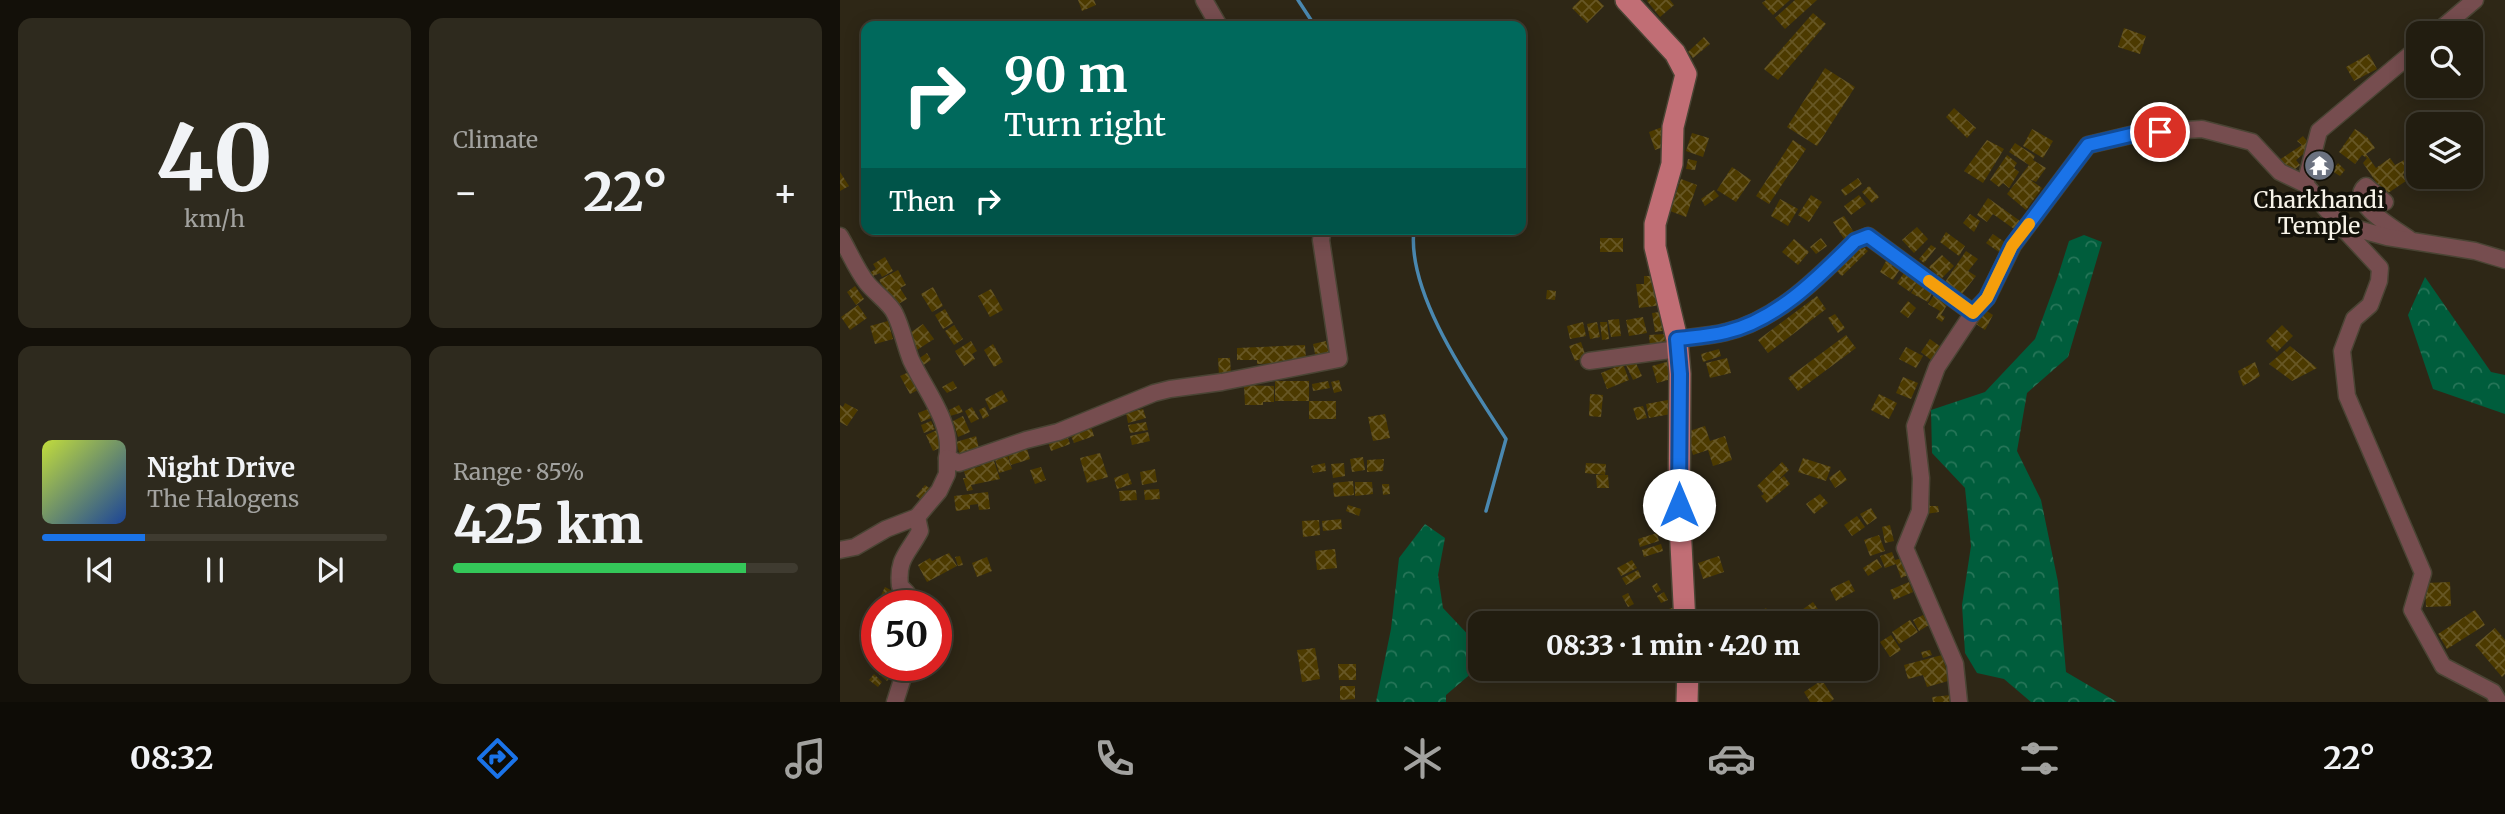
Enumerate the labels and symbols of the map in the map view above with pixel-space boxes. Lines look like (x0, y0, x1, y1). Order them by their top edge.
pin (2130, 102, 2190, 162)
temple icon: Charkhandi Temple (2302, 149, 2336, 183)
place label: Charkhandi Temple (2254, 185, 2384, 240)
position arrow (1642, 468, 1716, 542)
speed limit sign: 50 (861, 590, 952, 681)

